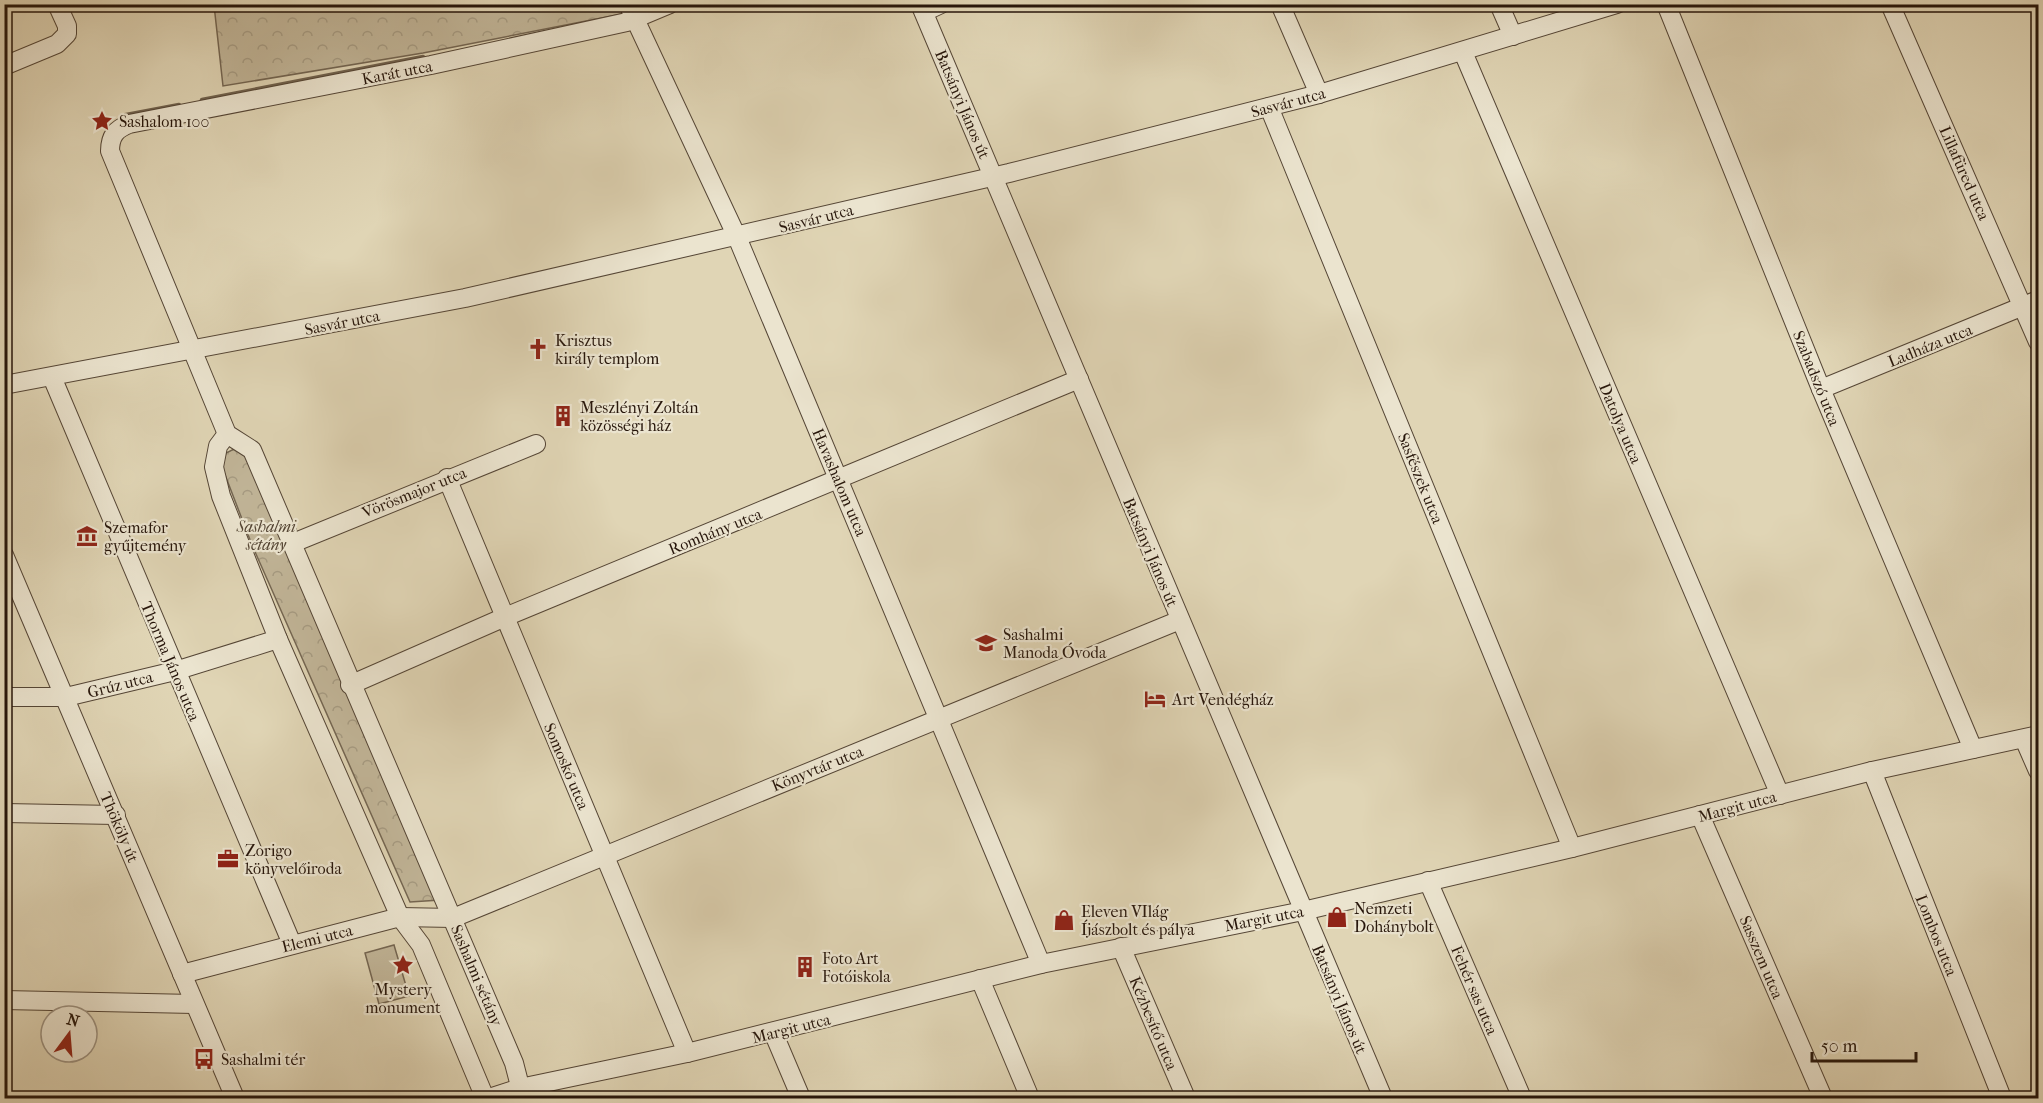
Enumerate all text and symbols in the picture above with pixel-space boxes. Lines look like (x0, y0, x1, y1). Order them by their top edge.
street label: Batsányi János út (931, 47, 994, 162)
street label: Karát utca (360, 56, 435, 89)
street label: Sasvár utca (1249, 83, 1328, 122)
place icon: Sashalom 100 (90, 109, 114, 133)
place label: Sashalom 100 (119, 112, 209, 131)
street label: Lillafüred utca (1935, 123, 1994, 224)
street label: Sasvár utca (777, 200, 856, 237)
street label: Sasvár utca (303, 306, 382, 339)
street label: Ladháza utca (1885, 320, 1976, 371)
street label: Szabadszó utca (1789, 328, 1844, 429)
place label: Krisztus király templom (555, 331, 660, 368)
church icon: Krisztus király templom (526, 337, 550, 361)
street label: Datolya utca (1595, 380, 1646, 467)
place label: Meszlényi Zoltán közösségi ház (580, 398, 699, 435)
building icon: Meszlényi Zoltán közösségi ház (551, 404, 575, 428)
street label: Havashalom utca (808, 425, 871, 540)
street label: Sasfészek utca (1394, 430, 1448, 527)
street label: Vörösmajor utca (358, 463, 470, 522)
street label: Batsányi János út (1119, 495, 1182, 610)
street label: Romhány utca (666, 504, 765, 559)
park label: Sashalmi sétány (235, 517, 297, 554)
place label: Szemafor gyűjtemény (104, 518, 187, 555)
museum icon: Szemafor gyűjtemény (75, 524, 99, 548)
street label: Thorma János utca (137, 599, 204, 724)
place label: Sashalmi Manoda Óvoda (1003, 625, 1107, 662)
school or university icon: Sashalmi Manoda Óvoda (974, 631, 998, 655)
street label: Grúz utca (85, 667, 155, 702)
hotel icon: Art Vendégház (1143, 687, 1167, 711)
place label: Art Vendégház (1171, 690, 1274, 709)
street label: Somoskő utca (540, 720, 594, 813)
street label: Könyvtár utca (769, 741, 866, 795)
street label: Margit utca (1696, 787, 1779, 826)
street label: Thököly út (96, 789, 143, 866)
place label: Zorigo könyvelőiroda (245, 841, 342, 878)
office icon: Zorigo könyvelőiroda (216, 847, 240, 871)
street label: Lombos utca (1912, 892, 1962, 979)
place label: Nemzeti Dohánybolt (1354, 899, 1435, 936)
street label: Margit utca (1223, 901, 1306, 935)
place label: Eleven VIlág Íjászbolt és pálya (1081, 902, 1195, 939)
shop icon: Nemzeti Dohánybolt (1325, 905, 1349, 929)
shop icon: Eleven VIlág Íjászbolt és pálya (1052, 908, 1076, 932)
street label: Sasszem utca (1736, 913, 1788, 1002)
street label: Elemi utca (280, 920, 355, 956)
street label: Sashalmi sétány (447, 922, 507, 1029)
street label: Batsányi János út (1308, 942, 1371, 1057)
street label: Fehér sas utca (1447, 943, 1502, 1038)
place label: Foto Art Fotóiskola (822, 949, 891, 986)
place icon: Mystery monument (391, 953, 415, 977)
building icon: Foto Art Fotóiskola (793, 955, 817, 979)
street label: Kézbesítő utca (1125, 974, 1182, 1073)
place label: Mystery monument (365, 980, 441, 1017)
north arrow (39, 1004, 99, 1064)
text: N (65, 1009, 82, 1031)
street label: Margit utca (750, 1009, 833, 1047)
scale bar (1812, 1025, 1916, 1063)
text: 50 m (1821, 1036, 1858, 1057)
bus stop icon: Sashalmi tér (192, 1047, 216, 1071)
place label: Sashalmi tér (221, 1050, 305, 1069)

